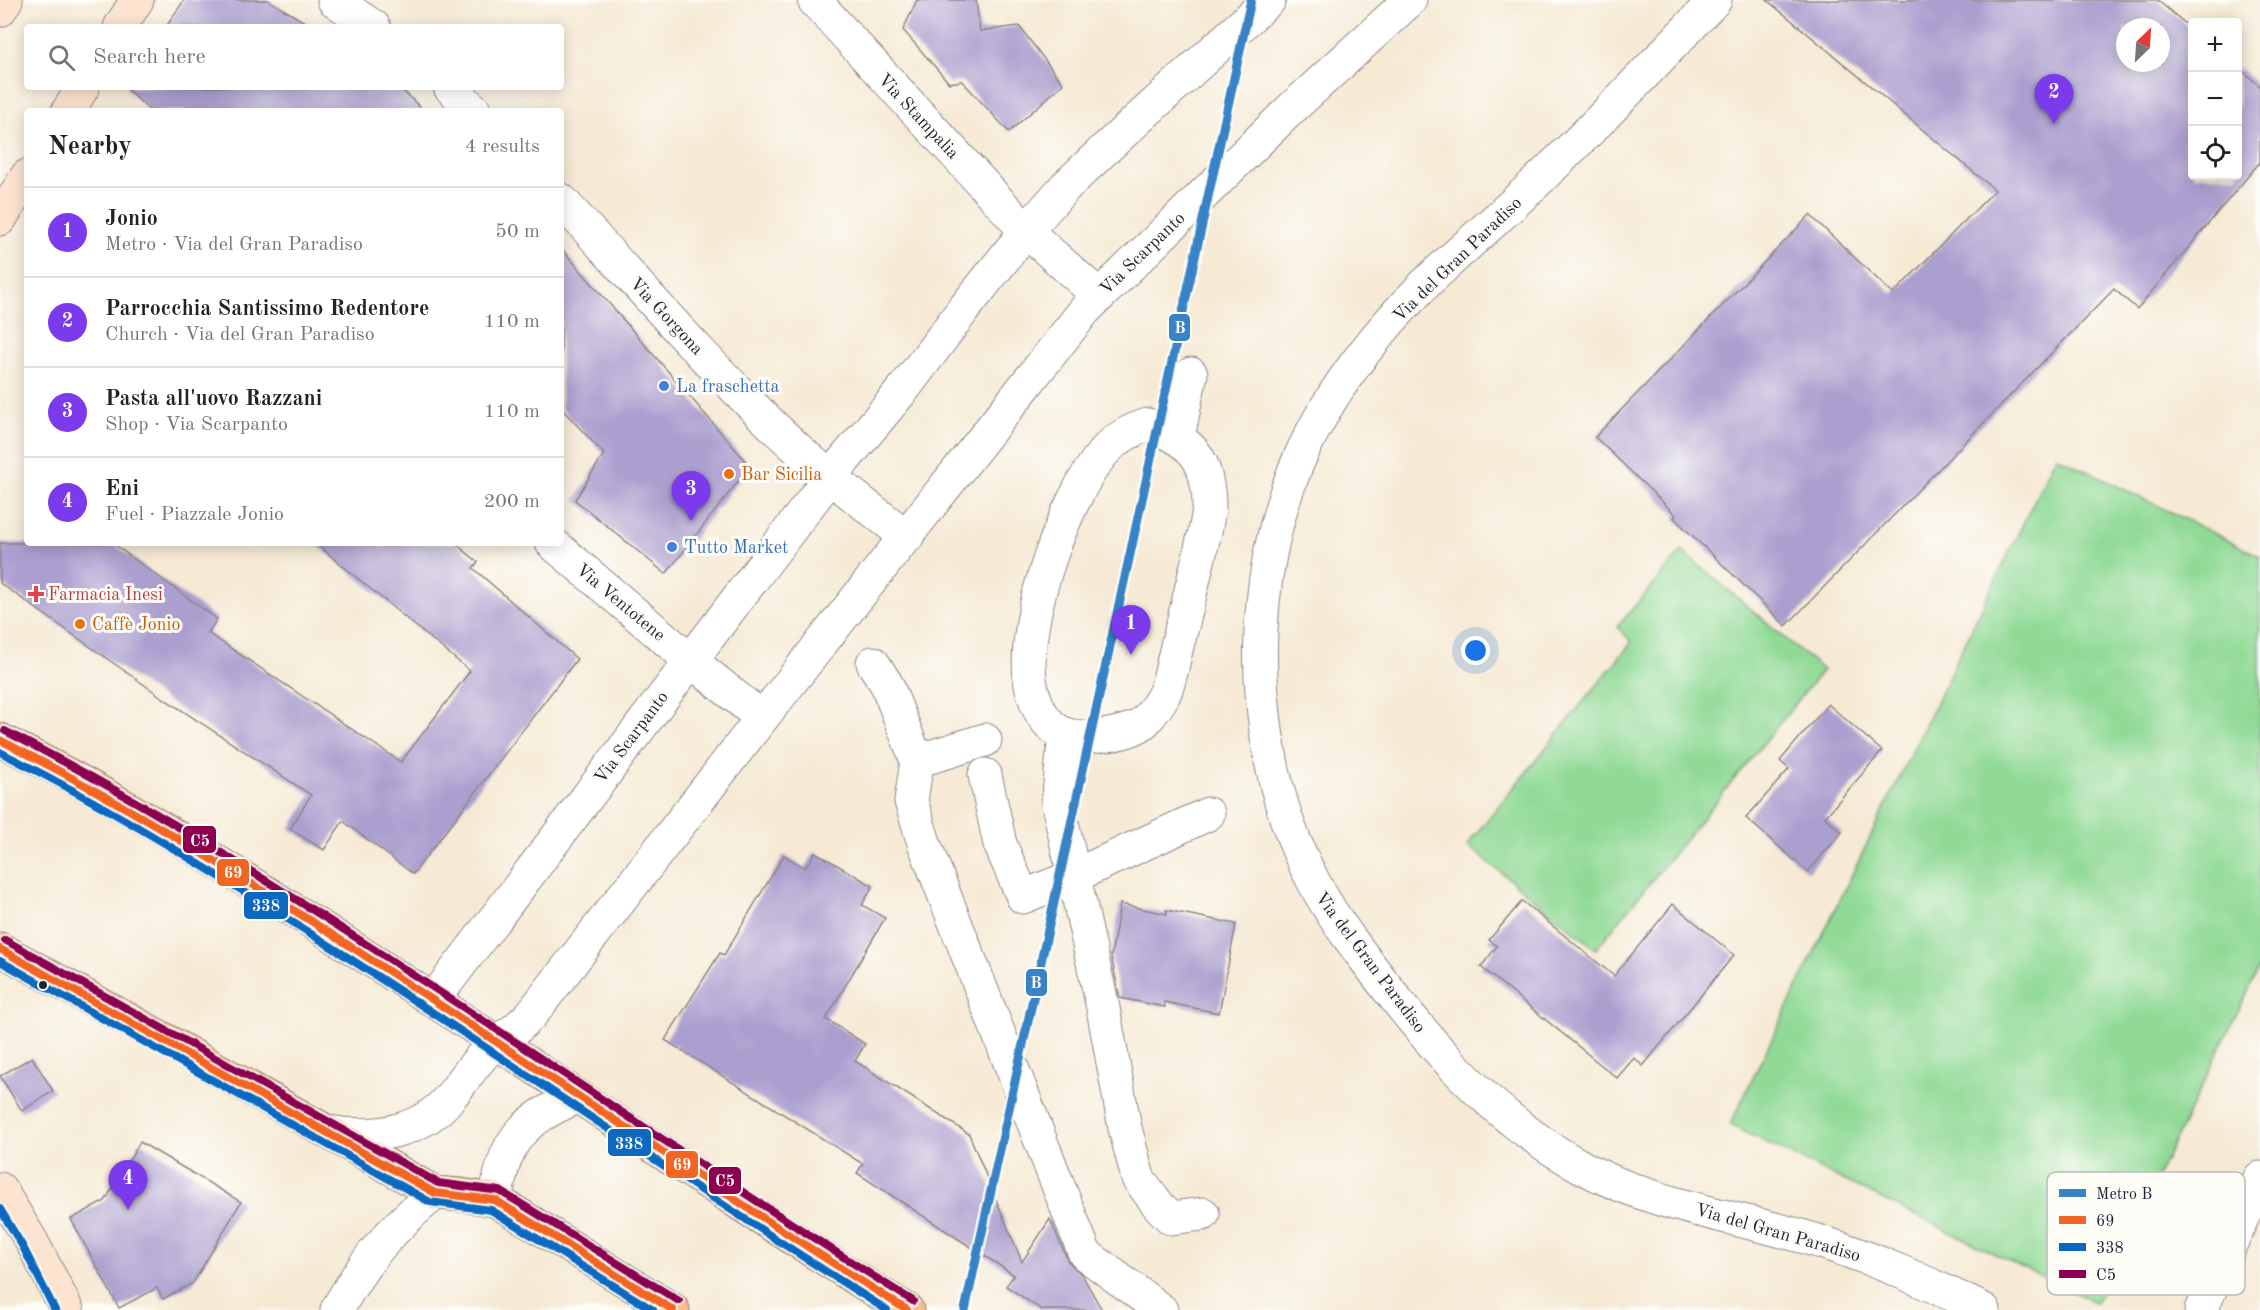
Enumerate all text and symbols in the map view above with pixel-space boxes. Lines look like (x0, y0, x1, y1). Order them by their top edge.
north arrow (2116, 18, 2170, 72)
map controls (2188, 18, 2242, 180)
button: + (2188, 18, 2242, 72)
search box (24, 24, 564, 90)
icon: search (45, 41, 78, 74)
text: Search here (93, 46, 206, 68)
street label: Via Stampalia (874, 71, 962, 163)
button: − (2188, 72, 2242, 126)
pin: 2 (2034, 74, 2074, 124)
button: locate (2188, 126, 2242, 180)
text: Nearby (48, 134, 132, 160)
text: 4 results (465, 137, 540, 157)
street label: Via del Gran Paradiso (1390, 194, 1526, 326)
text: Jonio (105, 208, 158, 230)
street label: Via Scarpanto (1097, 209, 1189, 299)
text: 1 (62, 222, 73, 242)
text: 50 m (495, 222, 540, 242)
text: Metro · Via del Gran Paradiso (105, 235, 363, 255)
street label: Via Gorgona (626, 275, 706, 359)
text: Parrocchia Santissimo Redentore (105, 298, 429, 320)
text: 2 (62, 312, 73, 332)
text: 110 m (484, 312, 540, 332)
line badge: B (1168, 313, 1191, 342)
text: B (1174, 321, 1186, 337)
text: Church · Via del Gran Paradiso (105, 325, 375, 345)
place label: La fraschetta (676, 378, 780, 396)
marker: La fraschetta (657, 379, 671, 393)
text: Pasta all'uovo Razzani (105, 388, 322, 410)
text: 3 (62, 402, 73, 422)
text: 110 m (484, 402, 540, 422)
text: Shop · Via Scarpanto (105, 415, 288, 435)
place label: Bar Sicilia (741, 466, 822, 484)
marker: Bar Sicilia (722, 467, 736, 481)
pin: 3 (672, 472, 710, 521)
text: Eni (105, 478, 139, 500)
text: 4 (62, 492, 73, 512)
text: 200 m (484, 492, 540, 512)
text: Fuel · Piazzale Jonio (105, 505, 284, 525)
place label: Tutto Market (684, 539, 788, 557)
marker: Tutto Market (665, 540, 679, 554)
street label: Via Ventotene (572, 561, 668, 645)
place label: Farmacia Inesi (48, 586, 163, 604)
marker: Farmacia Inesi (29, 587, 43, 601)
pin: 1 (1112, 606, 1150, 655)
place label: Caffè Jonio (92, 616, 180, 634)
marker: Caffè Jonio (73, 617, 87, 631)
your location (1461, 636, 1490, 665)
street label: Via Scarpanto (591, 688, 672, 787)
line badge: C5 (182, 825, 217, 854)
text: C5 (190, 834, 210, 850)
line badge: 69 (216, 858, 250, 887)
text: 69 (224, 866, 242, 882)
street label: Via del Gran Paradiso (1312, 889, 1429, 1036)
line badge: 338 (243, 891, 289, 920)
text: 338 (252, 899, 280, 915)
line badge: B (1025, 968, 1048, 997)
text: B (1030, 976, 1042, 992)
unlabelled marker (37, 979, 49, 991)
line badge: 338 (607, 1128, 652, 1157)
text: 338 (615, 1137, 643, 1153)
line badge: 69 (665, 1150, 699, 1179)
text: 69 (673, 1158, 691, 1174)
pin: 4 (108, 1160, 148, 1210)
line badge: C5 (708, 1166, 742, 1195)
legend (2047, 1172, 2245, 1295)
text: C5 (715, 1174, 735, 1190)
text: Metro B (2096, 1187, 2152, 1203)
street label: Via del Gran Paradiso (1693, 1201, 1862, 1265)
text: 69 (2096, 1214, 2115, 1230)
text: 338 (2096, 1241, 2124, 1257)
text: C5 (2096, 1268, 2116, 1284)

